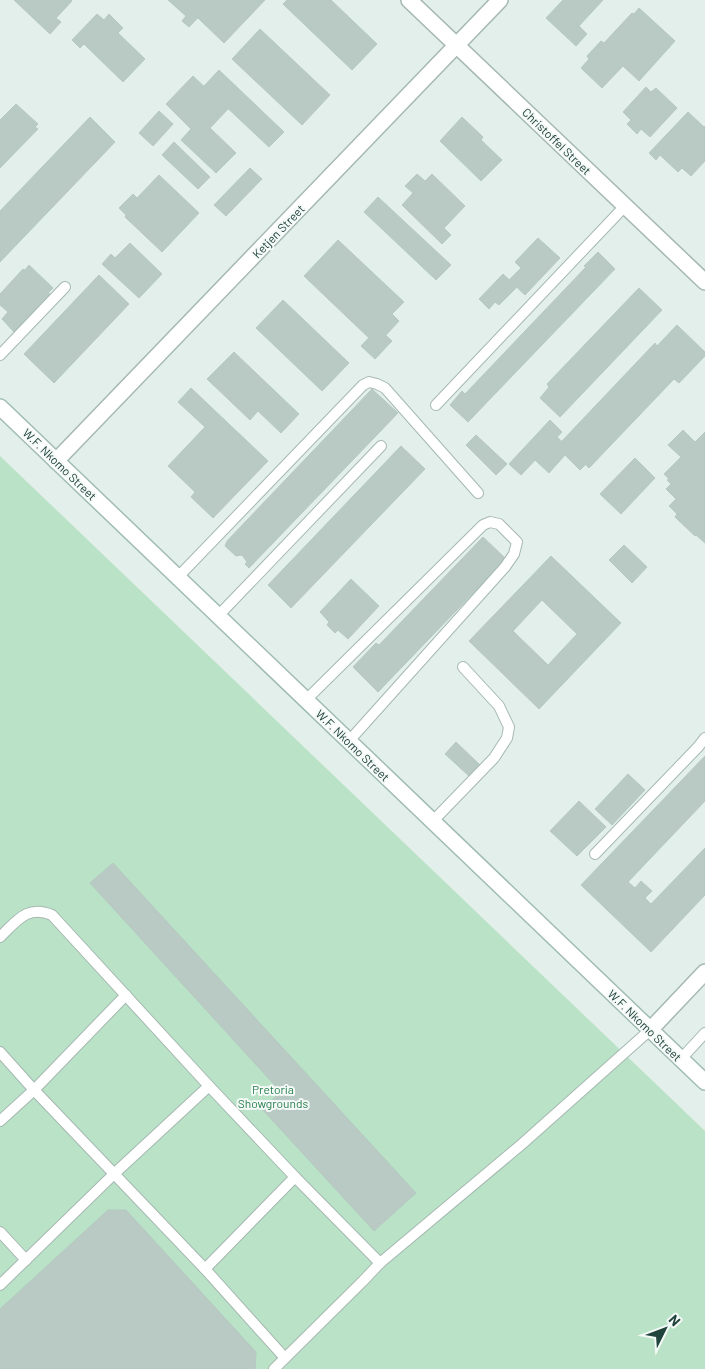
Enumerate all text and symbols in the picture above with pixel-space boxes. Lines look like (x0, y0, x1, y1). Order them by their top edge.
street label: Christoffel Street (520, 105, 594, 177)
street label: Ketjen Street (249, 201, 307, 261)
street label: W.F. Nkomo Street (20, 425, 100, 503)
street label: W.F. Nkomo Street (313, 706, 393, 784)
street label: W.F. Nkomo Street (605, 986, 685, 1064)
park label: Pretoria Showgrounds (238, 1082, 308, 1110)
north arrow (640, 1304, 690, 1354)
text: N (666, 1311, 684, 1329)

